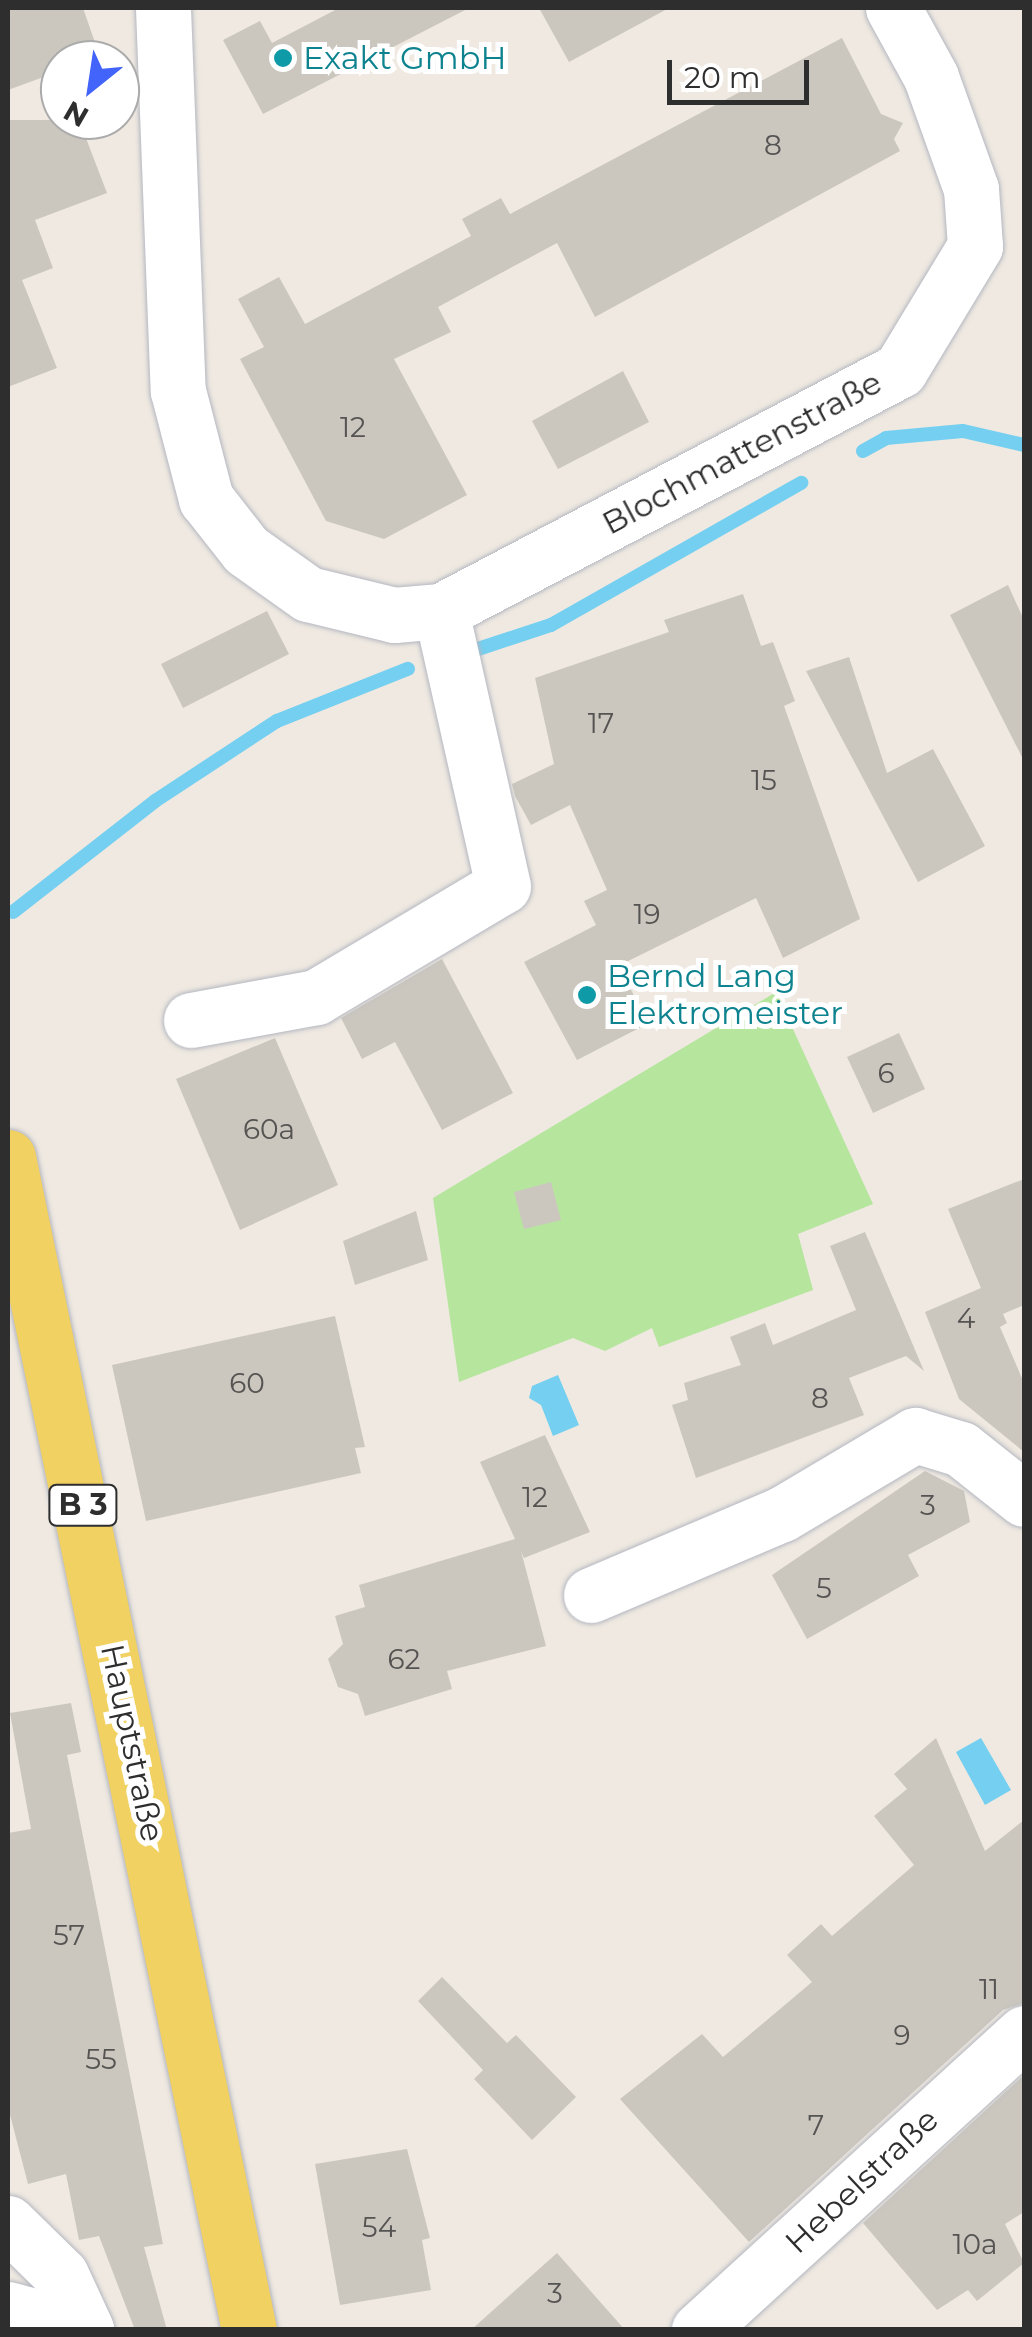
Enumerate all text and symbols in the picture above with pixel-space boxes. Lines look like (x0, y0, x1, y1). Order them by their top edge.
place label: Exakt GmbH (303, 39, 506, 77)
north arrow (40, 40, 140, 140)
scale bar (672, 40, 814, 102)
marker: Exakt GmbH (272, 47, 294, 69)
text: 20 m (684, 59, 761, 96)
text: N (58, 94, 94, 135)
house number: 8 (764, 128, 782, 162)
street label: Blochmattenstraße (596, 363, 888, 543)
house number: 12 (340, 410, 366, 444)
house number: 17 (588, 706, 614, 740)
house number: 15 (751, 763, 777, 797)
house number: 19 (633, 897, 661, 931)
place label: Bernd Lang Elektromeister (607, 958, 843, 1033)
marker: Bernd Lang Elektromeister (576, 984, 598, 1006)
house number: 6 (877, 1056, 895, 1090)
house number: 60a (243, 1112, 295, 1146)
house number: 4 (957, 1301, 975, 1335)
house number: 60 (229, 1366, 265, 1400)
house number: 8 (811, 1381, 829, 1415)
road number: B 3 (48, 1480, 118, 1530)
house number: 12 (522, 1480, 548, 1514)
house number: 3 (920, 1488, 936, 1522)
house number: 5 (816, 1571, 832, 1605)
street label: Hauptstraße (92, 1641, 172, 1845)
house number: 62 (388, 1642, 420, 1676)
house number: 57 (53, 1918, 85, 1952)
house number: 11 (979, 1972, 999, 2006)
house number: 9 (893, 2018, 911, 2052)
house number: 55 (85, 2042, 117, 2076)
street label: Hebelstraße (778, 2101, 946, 2261)
house number: 7 (808, 2108, 824, 2142)
house number: 54 (362, 2210, 396, 2244)
house number: 10a (952, 2227, 998, 2261)
house number: 3 (547, 2276, 563, 2310)

